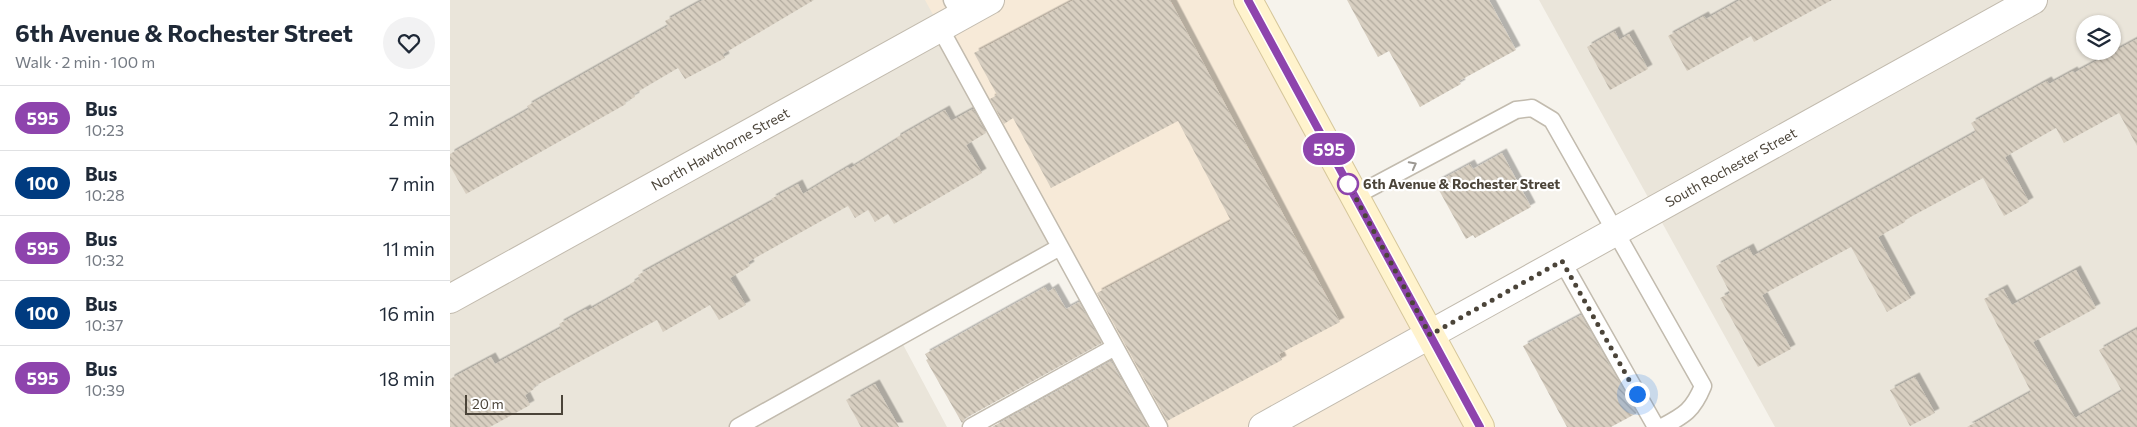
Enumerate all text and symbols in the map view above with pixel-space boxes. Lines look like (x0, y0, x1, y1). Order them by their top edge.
map controls (2076, 15, 2121, 60)
button: layers (2076, 15, 2121, 60)
button: heart (383, 17, 435, 69)
text: 6th Avenue & Rochester Street (15, 18, 353, 47)
text: Walk · 2 min · 100 m (15, 52, 155, 71)
text: Bus (85, 97, 117, 120)
street label: North Hawthorne Street (648, 104, 792, 194)
text: 595 (26, 107, 59, 129)
text: 2 min (388, 107, 435, 130)
text: 10:23 (85, 120, 124, 139)
street label: South Rochester Street (1662, 124, 1800, 210)
line badge: 595 (1300, 133, 1358, 165)
text: 595 (1313, 138, 1345, 160)
one-way arrow (1408, 161, 1417, 171)
text: Bus (85, 162, 117, 185)
text: 100 (26, 172, 59, 194)
text: 7 min (389, 172, 435, 195)
marker: 6th Avenue & Rochester Street (1337, 173, 1359, 195)
place label: 6th Avenue & Rochester Street (1363, 175, 1560, 192)
text: 10:28 (85, 185, 125, 204)
text: Bus (85, 227, 117, 250)
text: 595 (26, 237, 59, 259)
text: 11 min (383, 237, 435, 260)
text: 10:32 (85, 250, 124, 269)
text: Bus (85, 292, 117, 315)
text: 100 (26, 302, 59, 324)
text: 16 min (379, 302, 435, 325)
text: 10:37 (85, 315, 124, 334)
text: Bus (85, 357, 117, 380)
text: 595 (26, 367, 59, 389)
text: 18 min (379, 367, 435, 390)
text: 10:39 (85, 380, 125, 399)
your location (1625, 382, 1650, 407)
scale bar (465, 392, 562, 415)
text: 20 m (472, 395, 504, 412)

